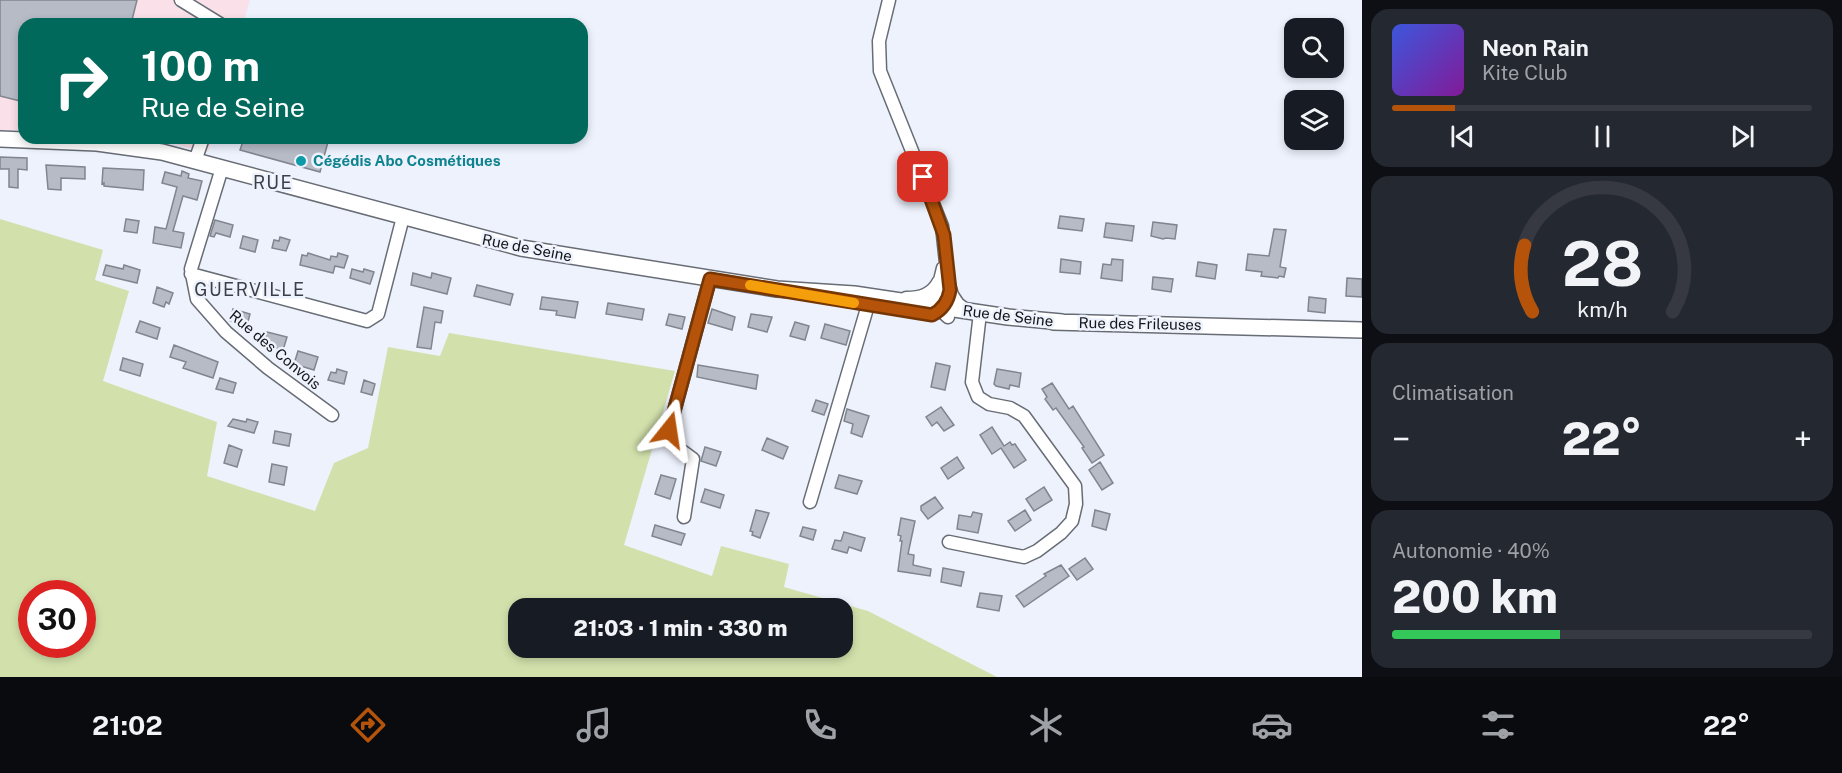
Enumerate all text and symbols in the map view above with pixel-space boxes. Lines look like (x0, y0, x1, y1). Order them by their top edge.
map controls (1284, 18, 1344, 150)
button: search (1284, 18, 1344, 78)
text: Neon Rain (1482, 35, 1589, 61)
text: 100 m (141, 41, 260, 90)
icon: right (42, 42, 120, 120)
text: Kite Club (1482, 61, 1567, 85)
button: layers (1284, 90, 1344, 150)
text: Rue de Seine (141, 91, 305, 123)
icon: previous (1446, 120, 1479, 153)
icon: pause (1586, 120, 1619, 153)
icon: next (1726, 120, 1759, 153)
pin (897, 151, 948, 202)
place label: Cégédis Abo Cosmétiques (313, 152, 501, 169)
marker: Cégédis Abo Cosmétiques (294, 154, 308, 168)
icon: arrive (906, 160, 939, 193)
district label: RUE (253, 172, 293, 193)
text: 28 (1561, 227, 1643, 300)
street label: Rue de Seine (481, 230, 573, 265)
district label: GUERVILLE (194, 279, 306, 300)
text: km/h (1577, 297, 1627, 322)
street label: Rue de Seine (962, 302, 1054, 329)
street label: Rue des Convois (226, 307, 324, 393)
street label: Rue des Frileuses (1079, 314, 1202, 333)
text: Climatisation (1392, 381, 1514, 405)
position arrow (637, 398, 701, 462)
text: 22° (1562, 412, 1642, 465)
text: − (1392, 420, 1410, 458)
text: + (1794, 420, 1812, 458)
text: Autonomie · 40% (1392, 539, 1550, 563)
text: 200 km (1392, 570, 1558, 623)
speed limit sign: 30 (18, 580, 96, 658)
text: 21:03 · 1 min · 330 m (574, 615, 787, 641)
icon: directions (347, 704, 389, 746)
icon: music (573, 704, 615, 746)
icon: phone (799, 704, 841, 746)
icon: climate (1025, 704, 1067, 746)
icon: car (1251, 704, 1293, 746)
icon: filters (1477, 704, 1519, 746)
text: 21:02 (92, 709, 163, 741)
text: 22° (1703, 709, 1750, 741)

